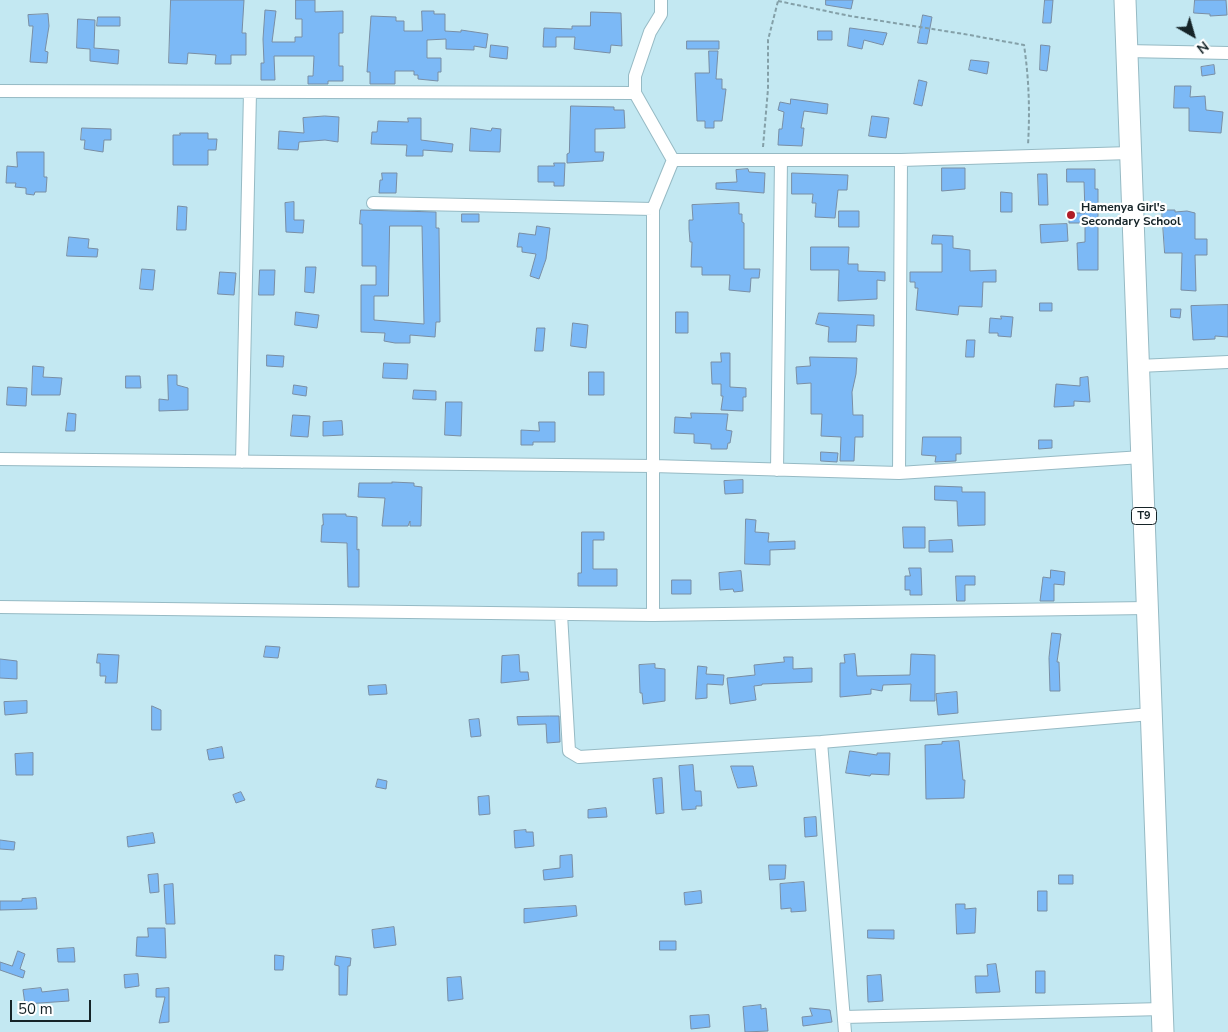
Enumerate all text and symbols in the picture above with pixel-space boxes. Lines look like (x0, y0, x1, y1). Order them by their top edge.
north arrow (1168, 10, 1218, 60)
text: N (1193, 36, 1213, 58)
place label: Hamenya Girl's Secondary School (1081, 201, 1181, 229)
marker: Hamenya Girl's Secondary School (1065, 209, 1077, 221)
road number: T9 (1132, 508, 1156, 524)
scale bar (12, 990, 94, 1022)
text: 50 m (18, 999, 53, 1019)

